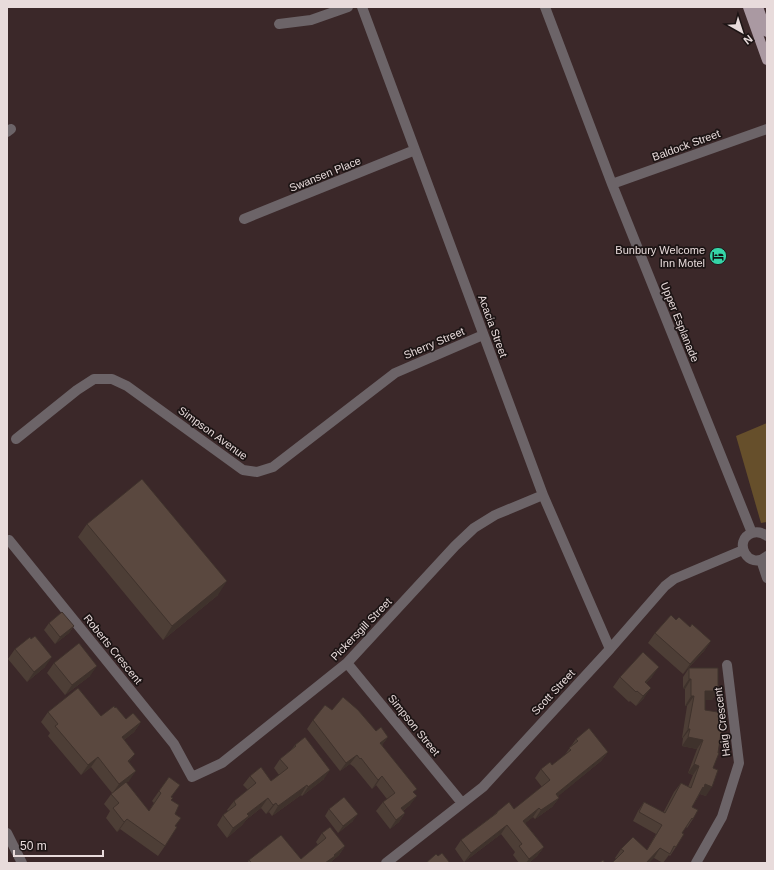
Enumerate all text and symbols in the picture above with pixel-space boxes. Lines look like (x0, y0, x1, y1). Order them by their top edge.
north arrow (722, 12, 762, 52)
text: N (741, 33, 755, 47)
street label: Baldock Street (650, 127, 722, 163)
street label: Swansen Place (288, 154, 362, 194)
place label: Bunbury Welcome Inn Motel (615, 244, 705, 269)
hotel icon: Bunbury Welcome Inn Motel (708, 246, 728, 266)
street label: Upper Esplanade (659, 280, 701, 364)
street label: Acacia Street (476, 293, 510, 359)
street label: Sherry Street (402, 325, 466, 361)
street label: Simpson Avenue (176, 404, 250, 462)
street label: Pickersgill Street (328, 595, 394, 663)
street label: Roberts Crescent (81, 612, 145, 686)
street label: Scott Street (529, 667, 577, 717)
street label: Haig Crescent (712, 687, 732, 757)
street label: Simpson Street (386, 692, 442, 758)
scale bar (14, 832, 103, 858)
text: 50 m (20, 839, 47, 853)

